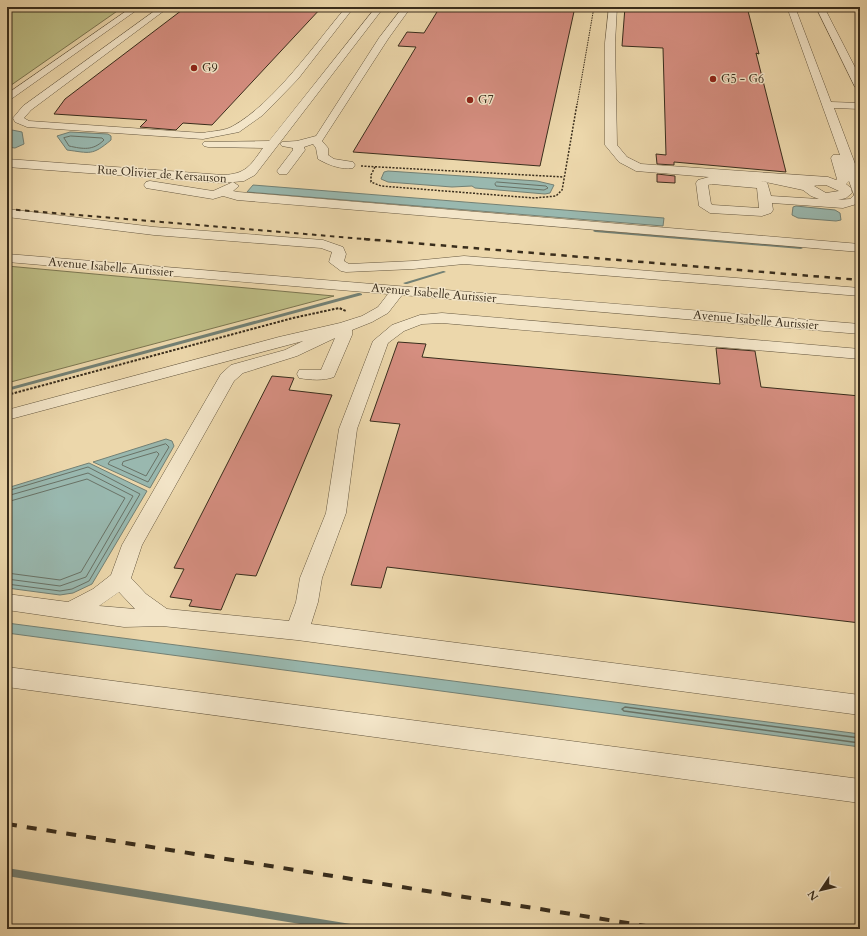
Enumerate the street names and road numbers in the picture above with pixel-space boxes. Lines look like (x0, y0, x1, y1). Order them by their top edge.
street label: Rue Olivier de Kersauson (97, 161, 227, 187)
street label: Avenue Isabelle Autissier (48, 254, 175, 280)
street label: Avenue Isabelle Autissier (371, 280, 498, 306)
street label: Avenue Isabelle Autissier (693, 307, 820, 333)

